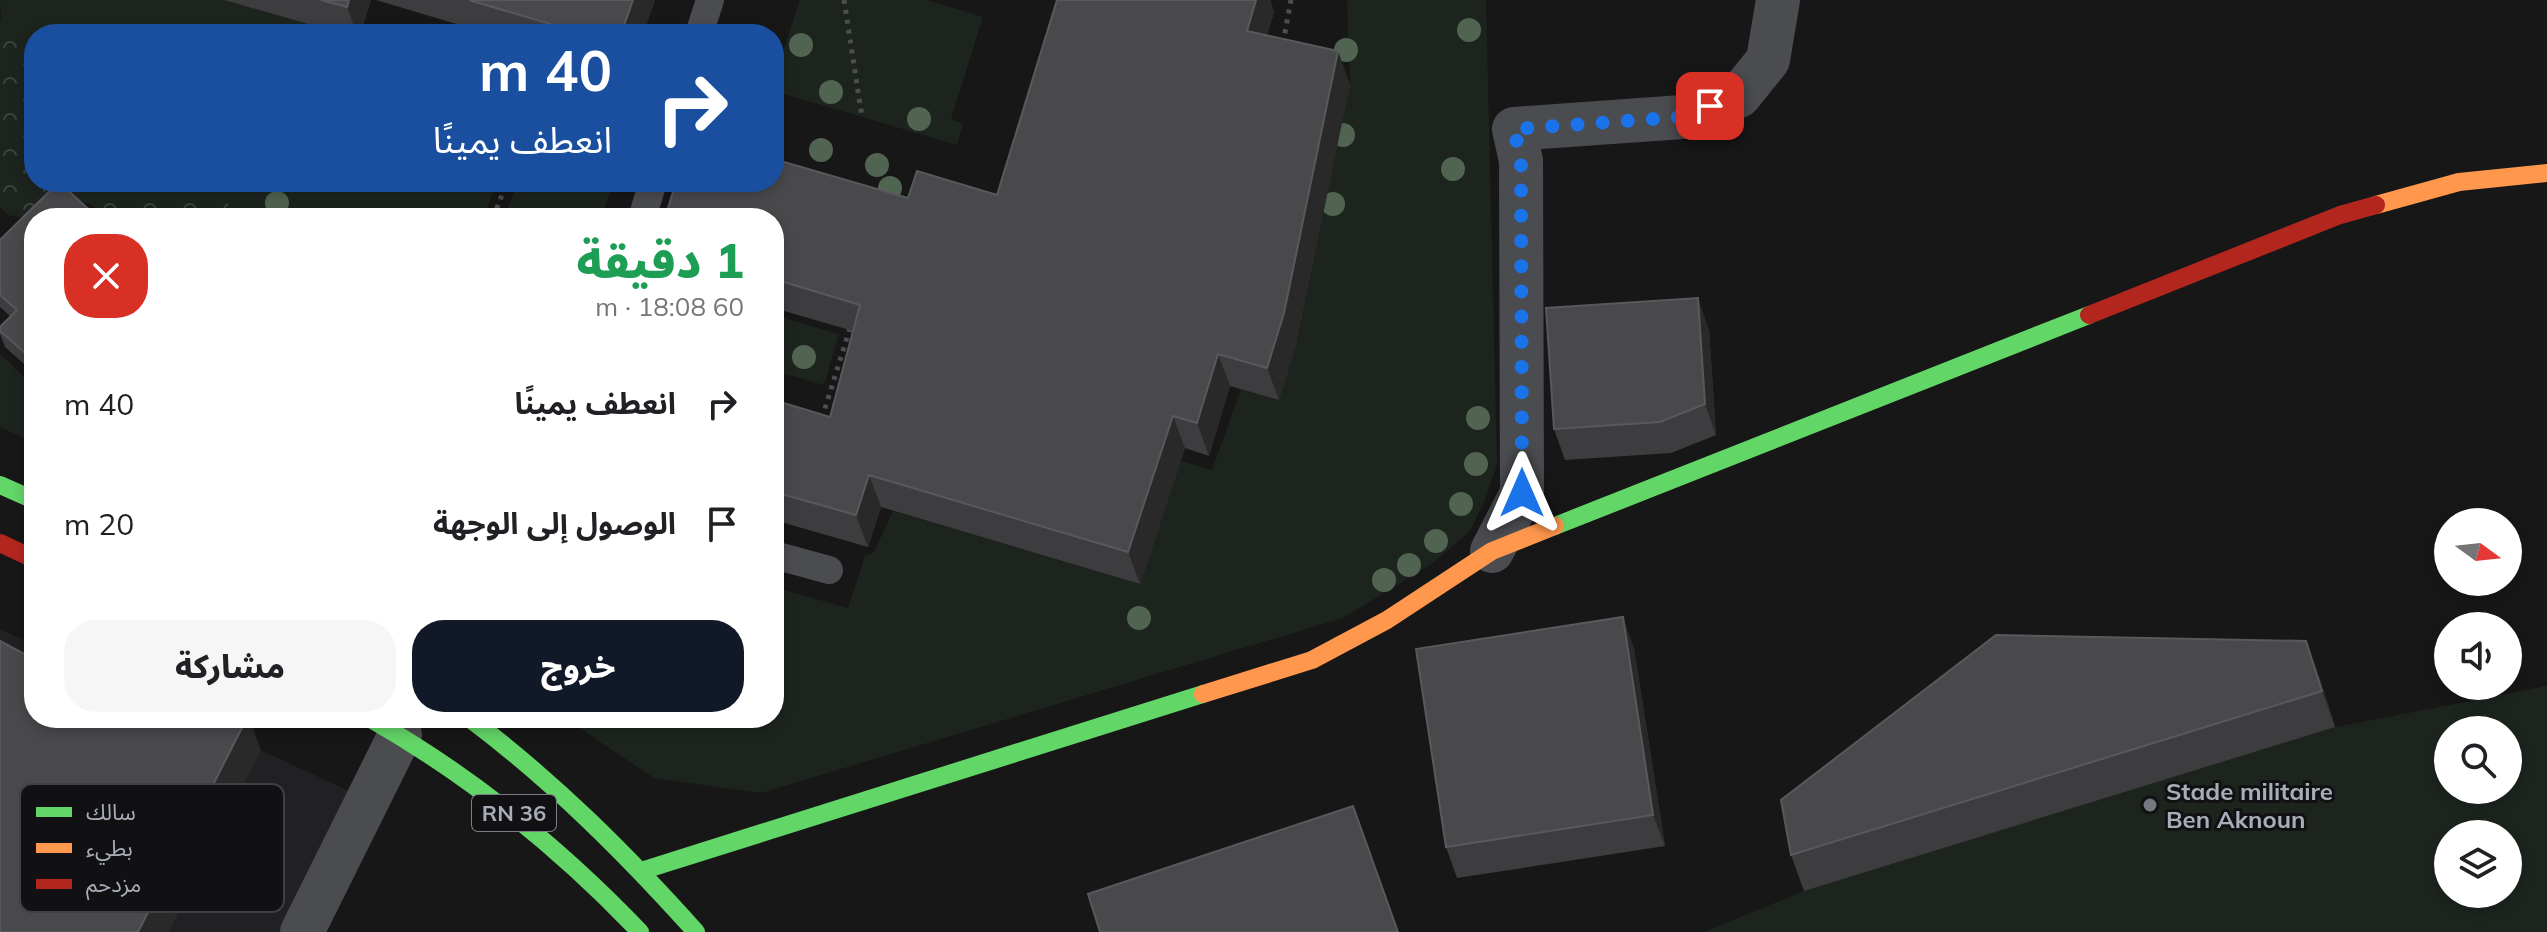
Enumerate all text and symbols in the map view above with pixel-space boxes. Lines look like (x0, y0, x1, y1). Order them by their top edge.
text: 40 m (479, 35, 612, 105)
icon: right (640, 56, 744, 160)
pin (1676, 72, 1744, 140)
icon: arrive (1688, 84, 1732, 128)
text: انعطف يمينًا (433, 117, 612, 162)
text: 1 دقيقة (576, 230, 744, 290)
button: close (64, 234, 148, 318)
text: 60 m · 18:08 (595, 290, 744, 323)
icon: right (700, 382, 744, 426)
text: انعطف يمينًا (514, 384, 676, 422)
text: 40 m (64, 385, 134, 423)
position arrow (1480, 451, 1564, 535)
icon: arrive (700, 502, 744, 546)
text: الوصول إلى الوجهة (433, 504, 676, 542)
text: 20 m (64, 505, 134, 543)
north arrow (2434, 508, 2522, 596)
map controls (2434, 508, 2522, 908)
button: sound (2434, 612, 2522, 700)
button: مشاركة (64, 620, 396, 712)
button: خروج (412, 620, 744, 712)
button: search (2434, 716, 2522, 804)
place label: Stade militaire Ben Aknoun (2166, 776, 2333, 834)
legend (20, 784, 284, 912)
road number: RN 36 (472, 795, 556, 831)
marker: Stade militaire Ben Aknoun (2141, 796, 2159, 814)
text: سالك (86, 798, 136, 826)
button: layers (2434, 820, 2522, 908)
text: بطيء (86, 834, 133, 865)
text: مزدحم (86, 870, 141, 901)

